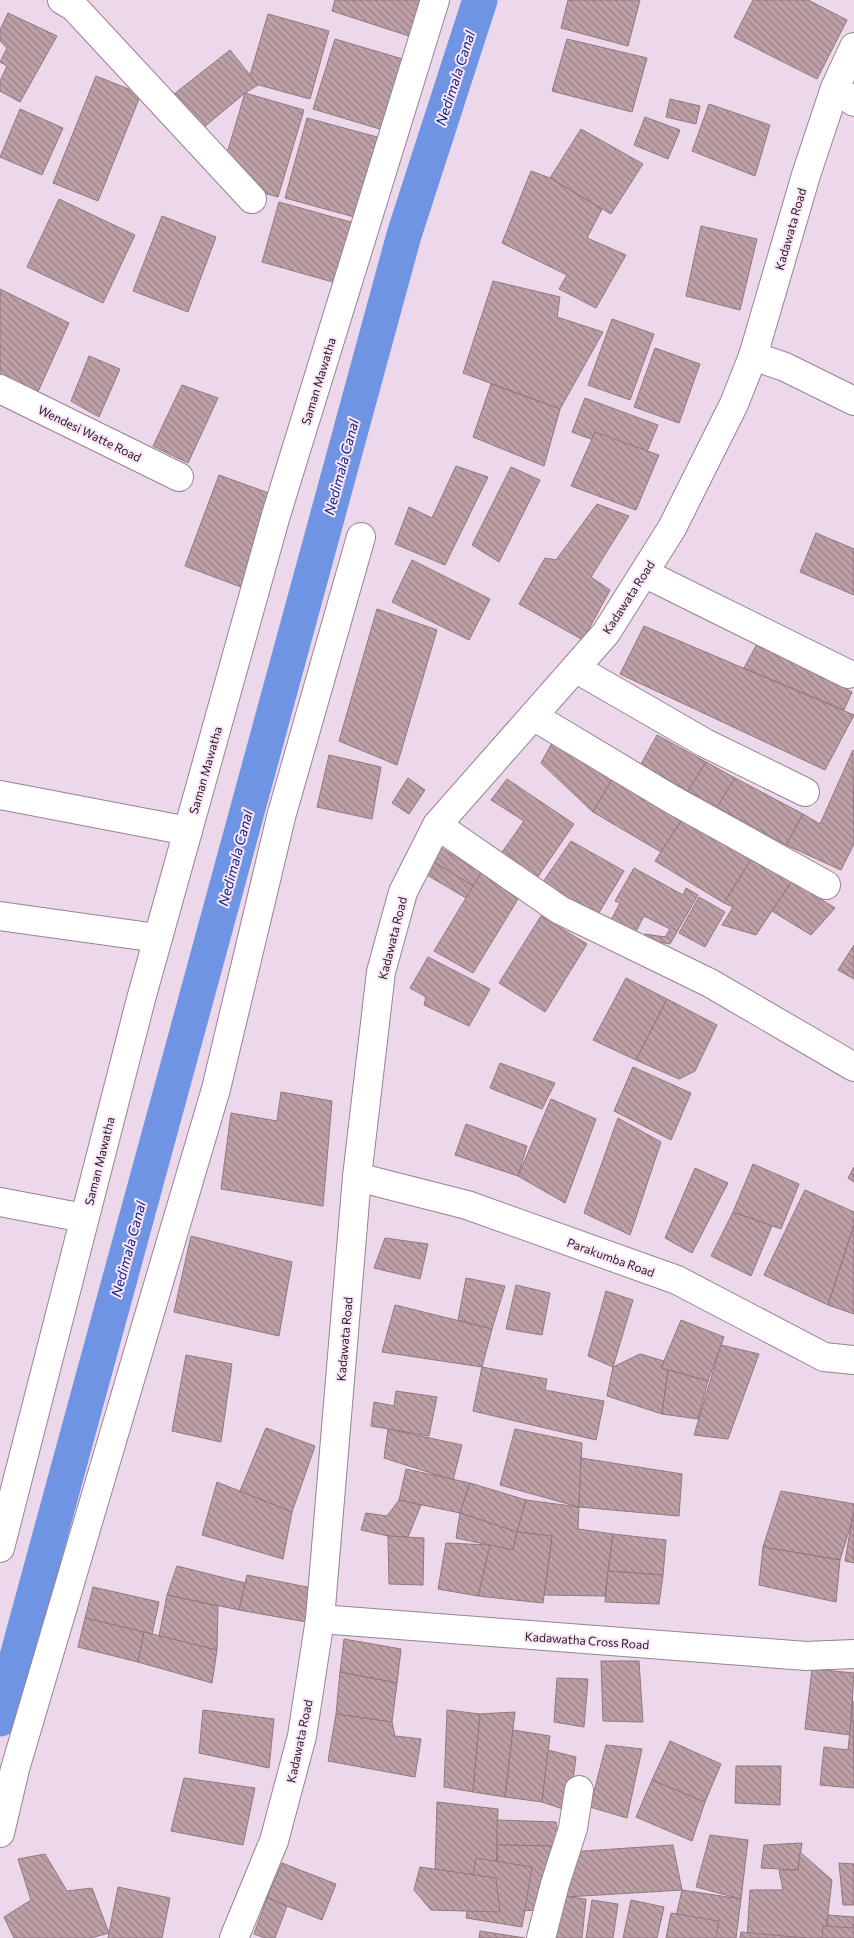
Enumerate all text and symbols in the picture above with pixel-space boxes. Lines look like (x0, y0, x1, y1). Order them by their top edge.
water label: Nedimala Canal (432, 28, 478, 127)
street label: Kadawata Road (772, 186, 808, 272)
street label: Saman Mawatha (298, 336, 338, 426)
street label: Wendesi Watte Road (36, 402, 144, 464)
water label: Nedimala Canal (320, 417, 362, 517)
street label: Kadawata Road (599, 558, 657, 636)
street label: Saman Mawatha (186, 725, 224, 815)
water label: Nedimala Canal (214, 808, 256, 908)
street label: Kadawata Road (375, 895, 409, 981)
street label: Saman Mawatha (81, 1115, 117, 1207)
water label: Nedimala Canal (107, 1199, 149, 1299)
street label: Parakumba Road (565, 1235, 657, 1279)
street label: Kadawata Road (333, 1296, 355, 1382)
street label: Kadawatha Cross Road (524, 1629, 650, 1651)
street label: Kadawata Road (283, 1698, 315, 1784)

